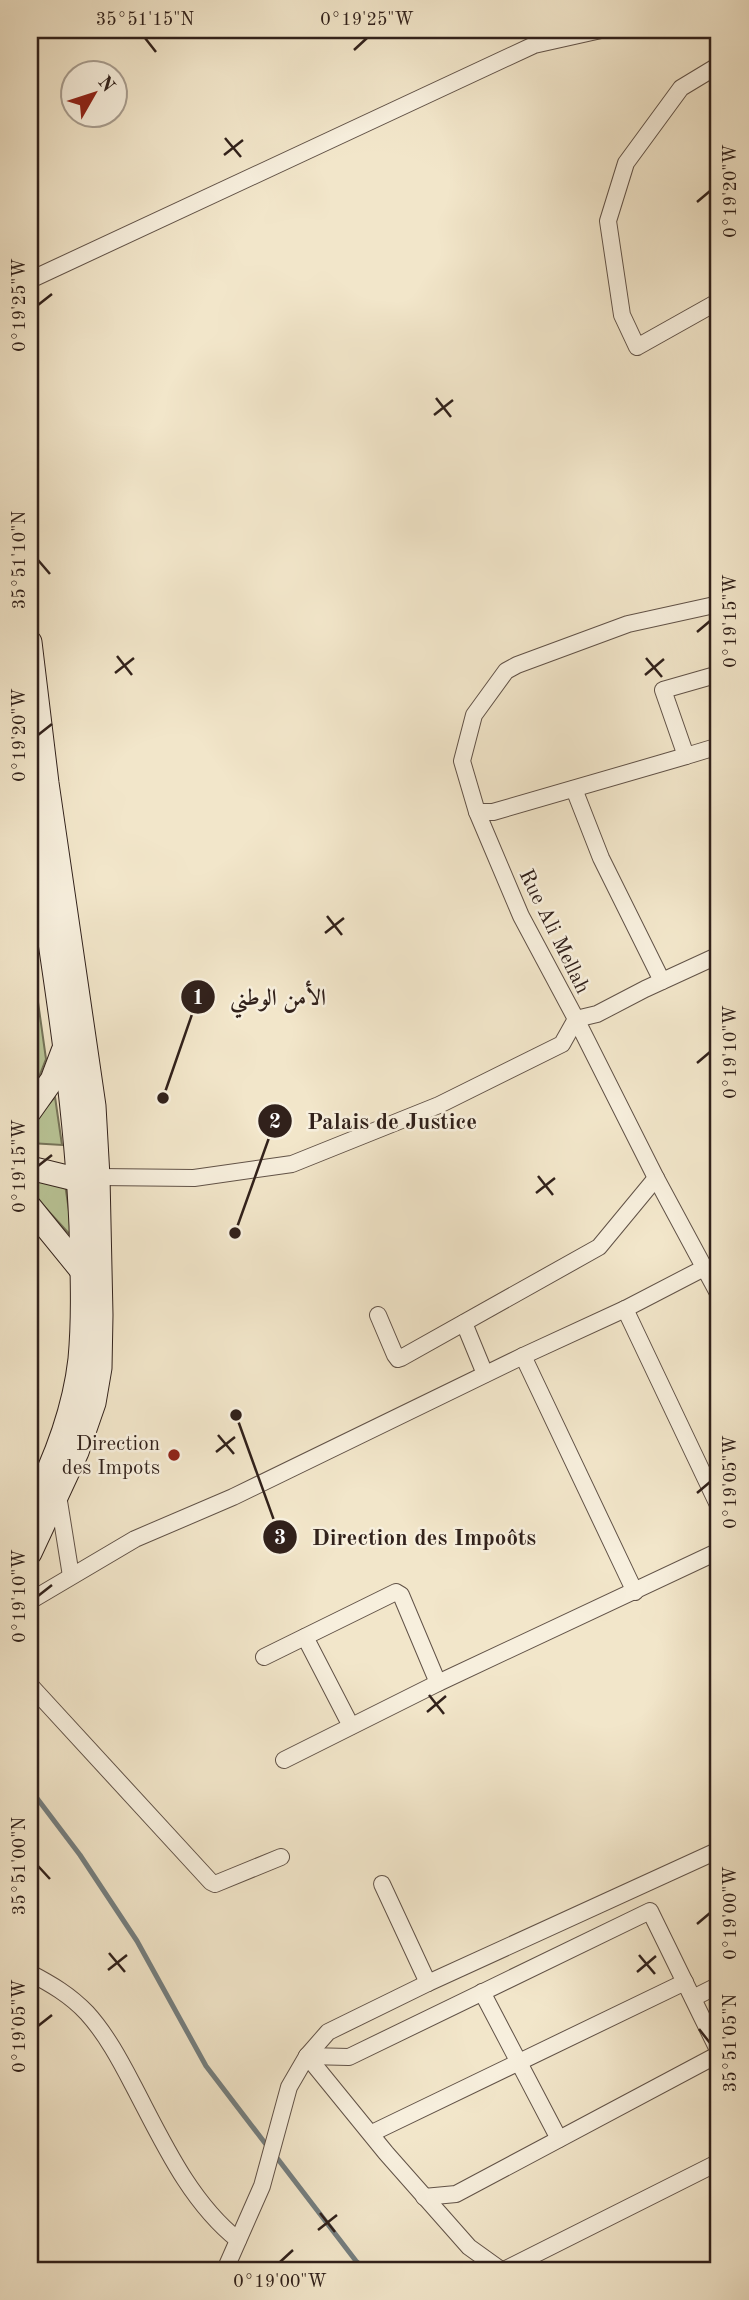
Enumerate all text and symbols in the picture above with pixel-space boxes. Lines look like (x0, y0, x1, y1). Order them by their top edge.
text: 35°51'15"N (96, 11, 194, 29)
text: 0°19'25"W (320, 11, 414, 29)
north arrow (60, 60, 130, 130)
text: N (93, 73, 118, 97)
text: 0°19'20"W (722, 144, 740, 238)
text: 0°19'25"W (11, 258, 29, 352)
text: 35°51'10"N (11, 511, 29, 609)
text: 0°19'15"W (722, 574, 740, 668)
text: 0°19'20"W (11, 688, 29, 782)
street label: Rue Ali Mellah (515, 866, 593, 997)
callout: الأمن الوطني (181, 975, 340, 1019)
text: الأمن الوطني (230, 980, 326, 1019)
text: 1 (192, 988, 204, 1009)
text: 0°19'10"W (722, 1005, 740, 1099)
callout: Palais de Justice (258, 1099, 491, 1143)
text: Palais de Justice (307, 1111, 477, 1134)
text: 2 (269, 1112, 281, 1133)
text: 0°19'15"W (11, 1119, 29, 1213)
place label: Direction des Impots (62, 1434, 160, 1479)
text: 0°19'05"W (722, 1435, 740, 1529)
marker: Direction des Impots (166, 1447, 182, 1463)
callout: Direction des Impoôts (263, 1515, 550, 1559)
text: Direction des Impoôts (312, 1527, 536, 1550)
text: 3 (274, 1528, 286, 1549)
text: 0°19'10"W (11, 1549, 29, 1643)
text: 35°51'00"N (11, 1817, 29, 1915)
text: 0°19'00"W (722, 1866, 740, 1960)
text: 0°19'05"W (11, 1979, 29, 2073)
text: 35°51'05"N (722, 1994, 740, 2092)
text: 0°19'00"W (233, 2273, 327, 2291)

